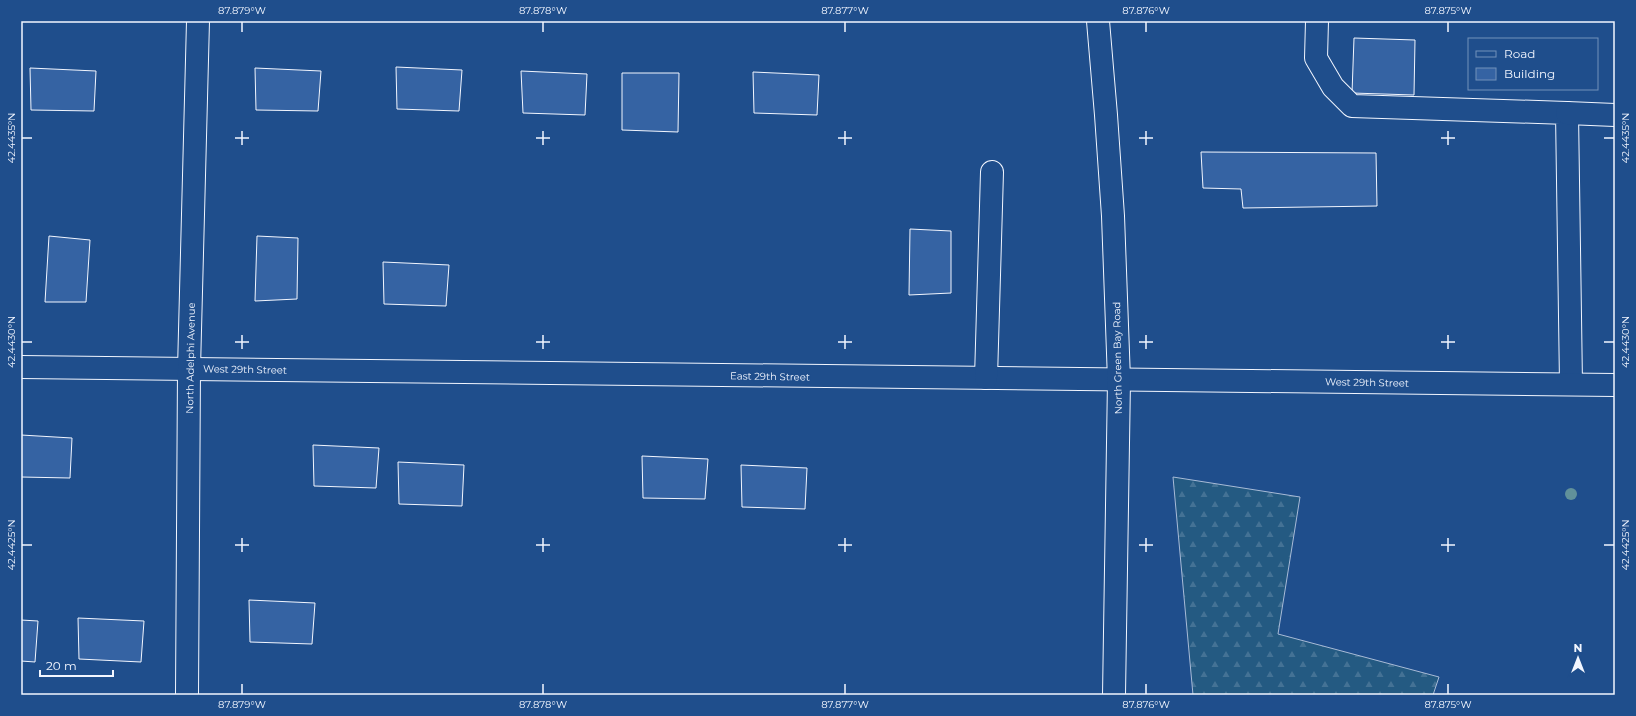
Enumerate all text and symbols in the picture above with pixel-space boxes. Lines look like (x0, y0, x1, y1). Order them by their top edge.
text: 87.879°W (218, 4, 266, 17)
text: 87.878°W (519, 4, 567, 17)
text: 87.877°W (821, 4, 869, 17)
text: 87.876°W (1122, 4, 1170, 17)
text: 87.875°W (1424, 4, 1472, 17)
legend (1468, 38, 1598, 90)
text: Road (1504, 46, 1535, 61)
text: Building (1504, 66, 1555, 81)
text: 42.4435°N (5, 113, 18, 163)
text: 42.4435°N (1619, 113, 1632, 163)
street label: North Adelphi Avenue (183, 302, 198, 414)
street label: North Green Bay Road (1110, 302, 1125, 414)
text: 42.4430°N (5, 316, 18, 368)
text: 42.4430°N (1619, 316, 1632, 368)
street label: West 29th Street (203, 362, 287, 377)
street label: East 29th Street (730, 369, 810, 384)
street label: West 29th Street (1325, 375, 1409, 390)
text: 42.4425°N (5, 519, 18, 571)
text: 42.4425°N (1619, 519, 1632, 571)
north arrow (1558, 638, 1598, 678)
text: N (1574, 641, 1582, 655)
scale bar (40, 652, 113, 678)
text: 20 m (46, 658, 77, 673)
text: 87.879°W (218, 698, 266, 711)
text: 87.878°W (519, 698, 567, 711)
text: 87.877°W (821, 698, 869, 711)
text: 87.876°W (1122, 698, 1170, 711)
text: 87.875°W (1424, 698, 1472, 711)

